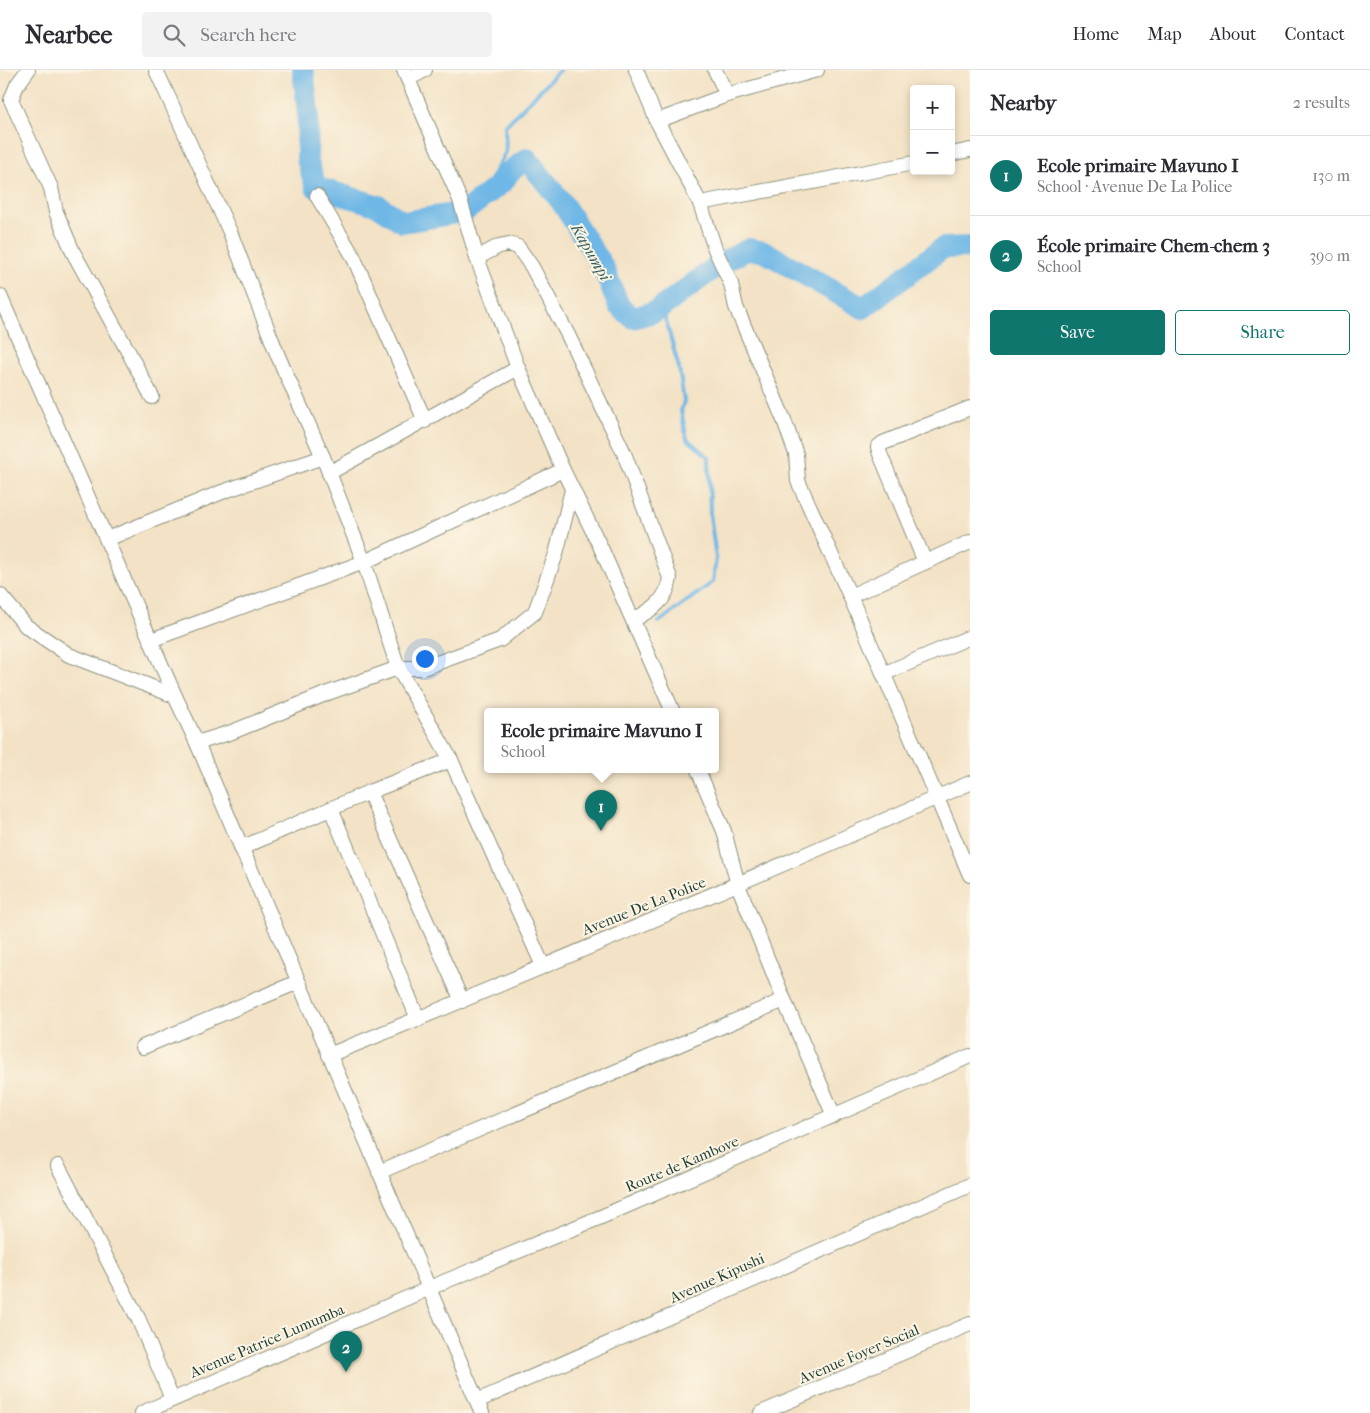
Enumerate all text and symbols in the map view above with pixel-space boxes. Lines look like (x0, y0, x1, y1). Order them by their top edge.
search box (142, 12, 492, 57)
text: Nearbee (25, 21, 112, 49)
icon: search (160, 21, 188, 49)
text: Search here (200, 24, 297, 46)
text: Home (1072, 24, 1119, 45)
text: Map (1147, 24, 1182, 45)
text: About (1210, 24, 1256, 45)
text: Contact (1284, 24, 1345, 45)
map controls (910, 85, 955, 175)
button: + (910, 85, 955, 130)
text: Nearby (990, 91, 1056, 115)
text: 2 results (1293, 93, 1350, 112)
button: − (910, 130, 955, 175)
text: Ecole primaire Mavuno I (1037, 155, 1239, 177)
text: 1 (1003, 166, 1009, 185)
text: 130 m (1312, 166, 1350, 185)
text: School · Avenue De La Police (1037, 177, 1232, 196)
water label: Kapumpi (567, 219, 616, 285)
text: École primaire Chem-chem 3 (1037, 235, 1270, 257)
text: 2 (1002, 246, 1010, 265)
text: 390 m (1309, 246, 1350, 265)
text: School (1037, 257, 1082, 276)
button: Save (990, 310, 1165, 355)
button: Share (1175, 310, 1350, 355)
your location (412, 646, 438, 672)
popup (484, 708, 719, 773)
text: Ecole primaire Mavuno I (501, 720, 702, 742)
text: School (501, 742, 545, 761)
pin: 1 (585, 790, 617, 831)
street label: Avenue De La Police (579, 873, 709, 939)
street label: Route de Kambove (623, 1132, 742, 1196)
street label: Avenue Kipushi (666, 1249, 768, 1307)
street label: Avenue Patrice Lumumba (186, 1300, 348, 1382)
street label: Avenue Foyer Social (795, 1321, 922, 1388)
pin: 2 (330, 1331, 362, 1372)

